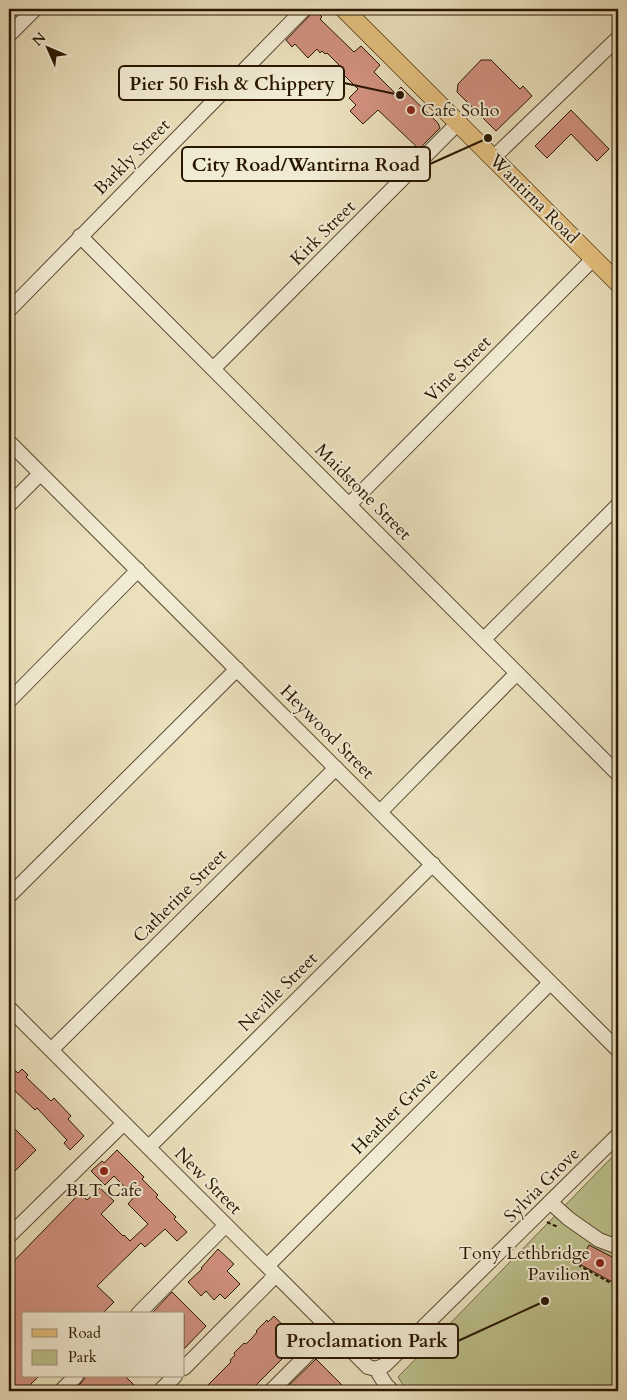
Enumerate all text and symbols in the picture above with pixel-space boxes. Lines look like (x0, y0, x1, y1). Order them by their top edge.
north arrow (22, 22, 72, 72)
text: N (28, 28, 50, 50)
callout: Pier 50 Fish & Chippery (119, 66, 344, 100)
text: Pier 50 Fish & Chippery (129, 71, 335, 97)
place label: Cafe Soho (421, 98, 500, 123)
marker: Cafe Soho (405, 104, 417, 116)
street label: Barkly Street (88, 113, 176, 201)
callout: City Road/Wantirna Road (182, 147, 430, 181)
street label: Wantirna Road (483, 148, 585, 250)
text: City Road/Wantirna Road (192, 152, 420, 178)
street label: Kirk Street (285, 195, 361, 271)
street label: Vine Street (419, 330, 497, 408)
street label: Maidstone Street (309, 438, 417, 546)
street label: Heywood Street (274, 679, 380, 785)
street label: Catherine Street (128, 843, 233, 948)
street label: Neville Street (233, 946, 324, 1037)
street label: Heather Grove (346, 1062, 444, 1160)
street label: New Street (169, 1142, 247, 1220)
street label: Sylvia Grove (499, 1142, 585, 1228)
marker: BLT Cafe (98, 1165, 110, 1177)
place label: BLT Cafe (66, 1178, 142, 1203)
place label: Tony Lethbridge Pavilion (459, 1241, 591, 1287)
marker: Tony Lethbridge Pavilion (594, 1257, 606, 1269)
legend (22, 1312, 185, 1378)
text: Road (68, 1323, 101, 1343)
callout: Proclamation Park (276, 1324, 458, 1358)
text: Proclamation Park (286, 1328, 448, 1354)
text: Park (68, 1347, 97, 1367)

